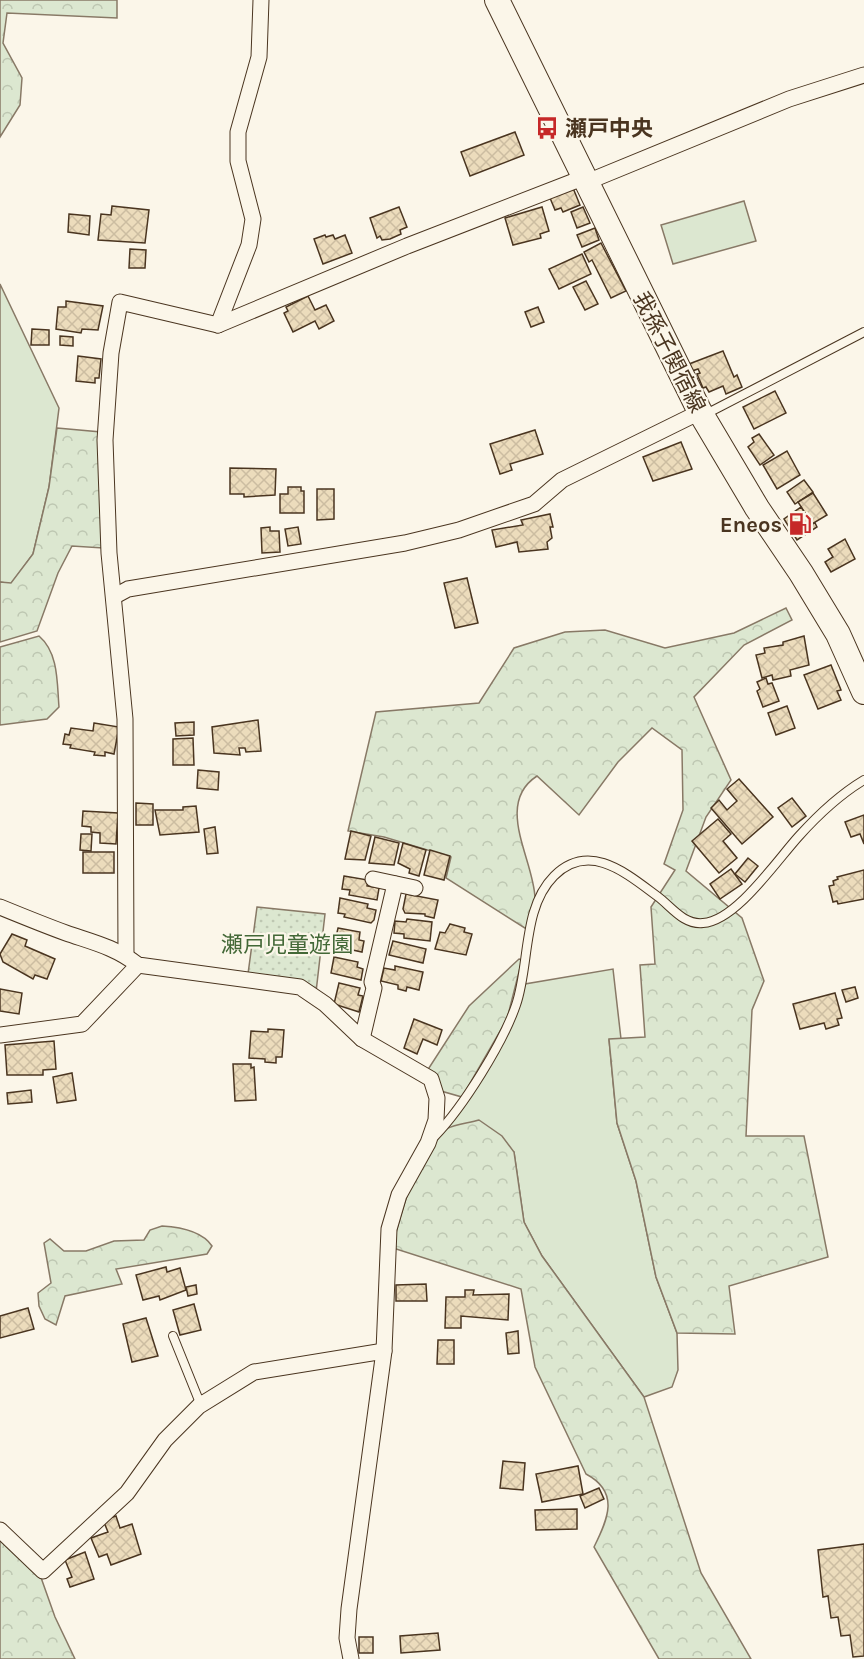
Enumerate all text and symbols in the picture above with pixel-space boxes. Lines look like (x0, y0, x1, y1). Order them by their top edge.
bus stop icon: 瀬戸中央 (534, 115, 560, 141)
place label: 瀬戸中央 (565, 116, 653, 142)
street label: 我孫子関宿線 (628, 288, 711, 417)
fuel station icon: Eneos (787, 511, 813, 537)
place label: Eneos (720, 512, 782, 538)
park label: 瀬戸児童遊園 (221, 932, 353, 958)

